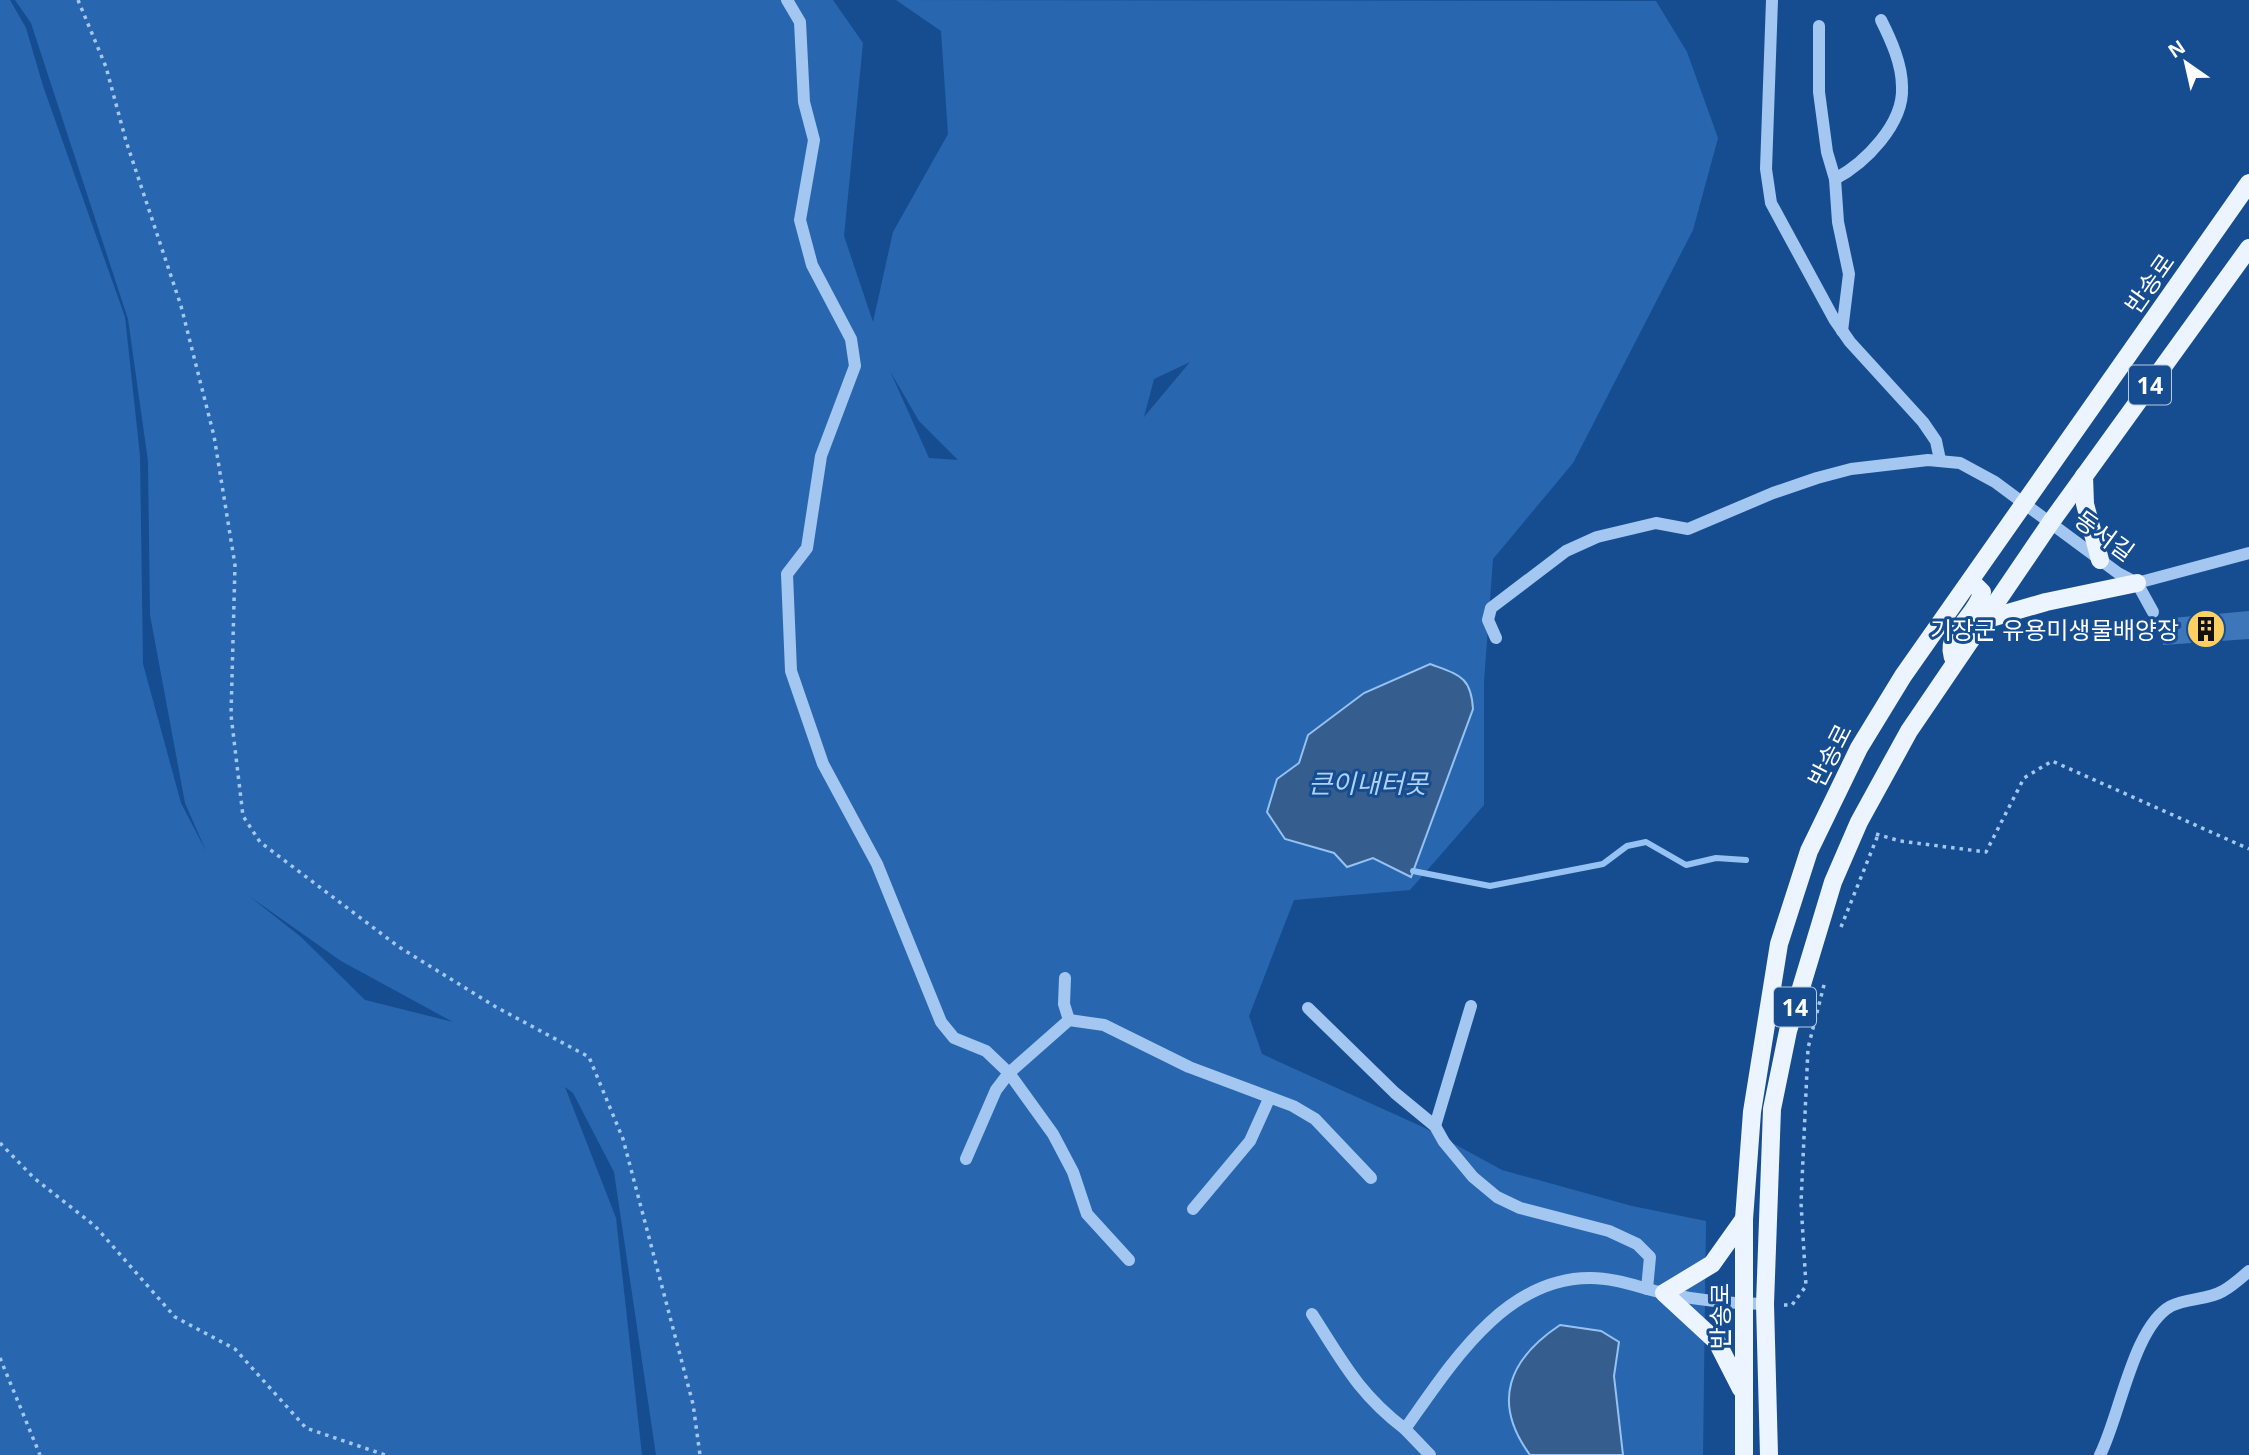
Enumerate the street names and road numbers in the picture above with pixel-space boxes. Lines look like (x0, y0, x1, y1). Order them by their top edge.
street label: 반송로 (2116, 246, 2182, 320)
road number: 14 (2129, 366, 2171, 404)
street label: 동서길 (2069, 502, 2141, 568)
street label: 반송로 (1799, 718, 1859, 792)
road number: 14 (1774, 988, 1816, 1026)
street label: 반송로 (1703, 1283, 1736, 1349)

